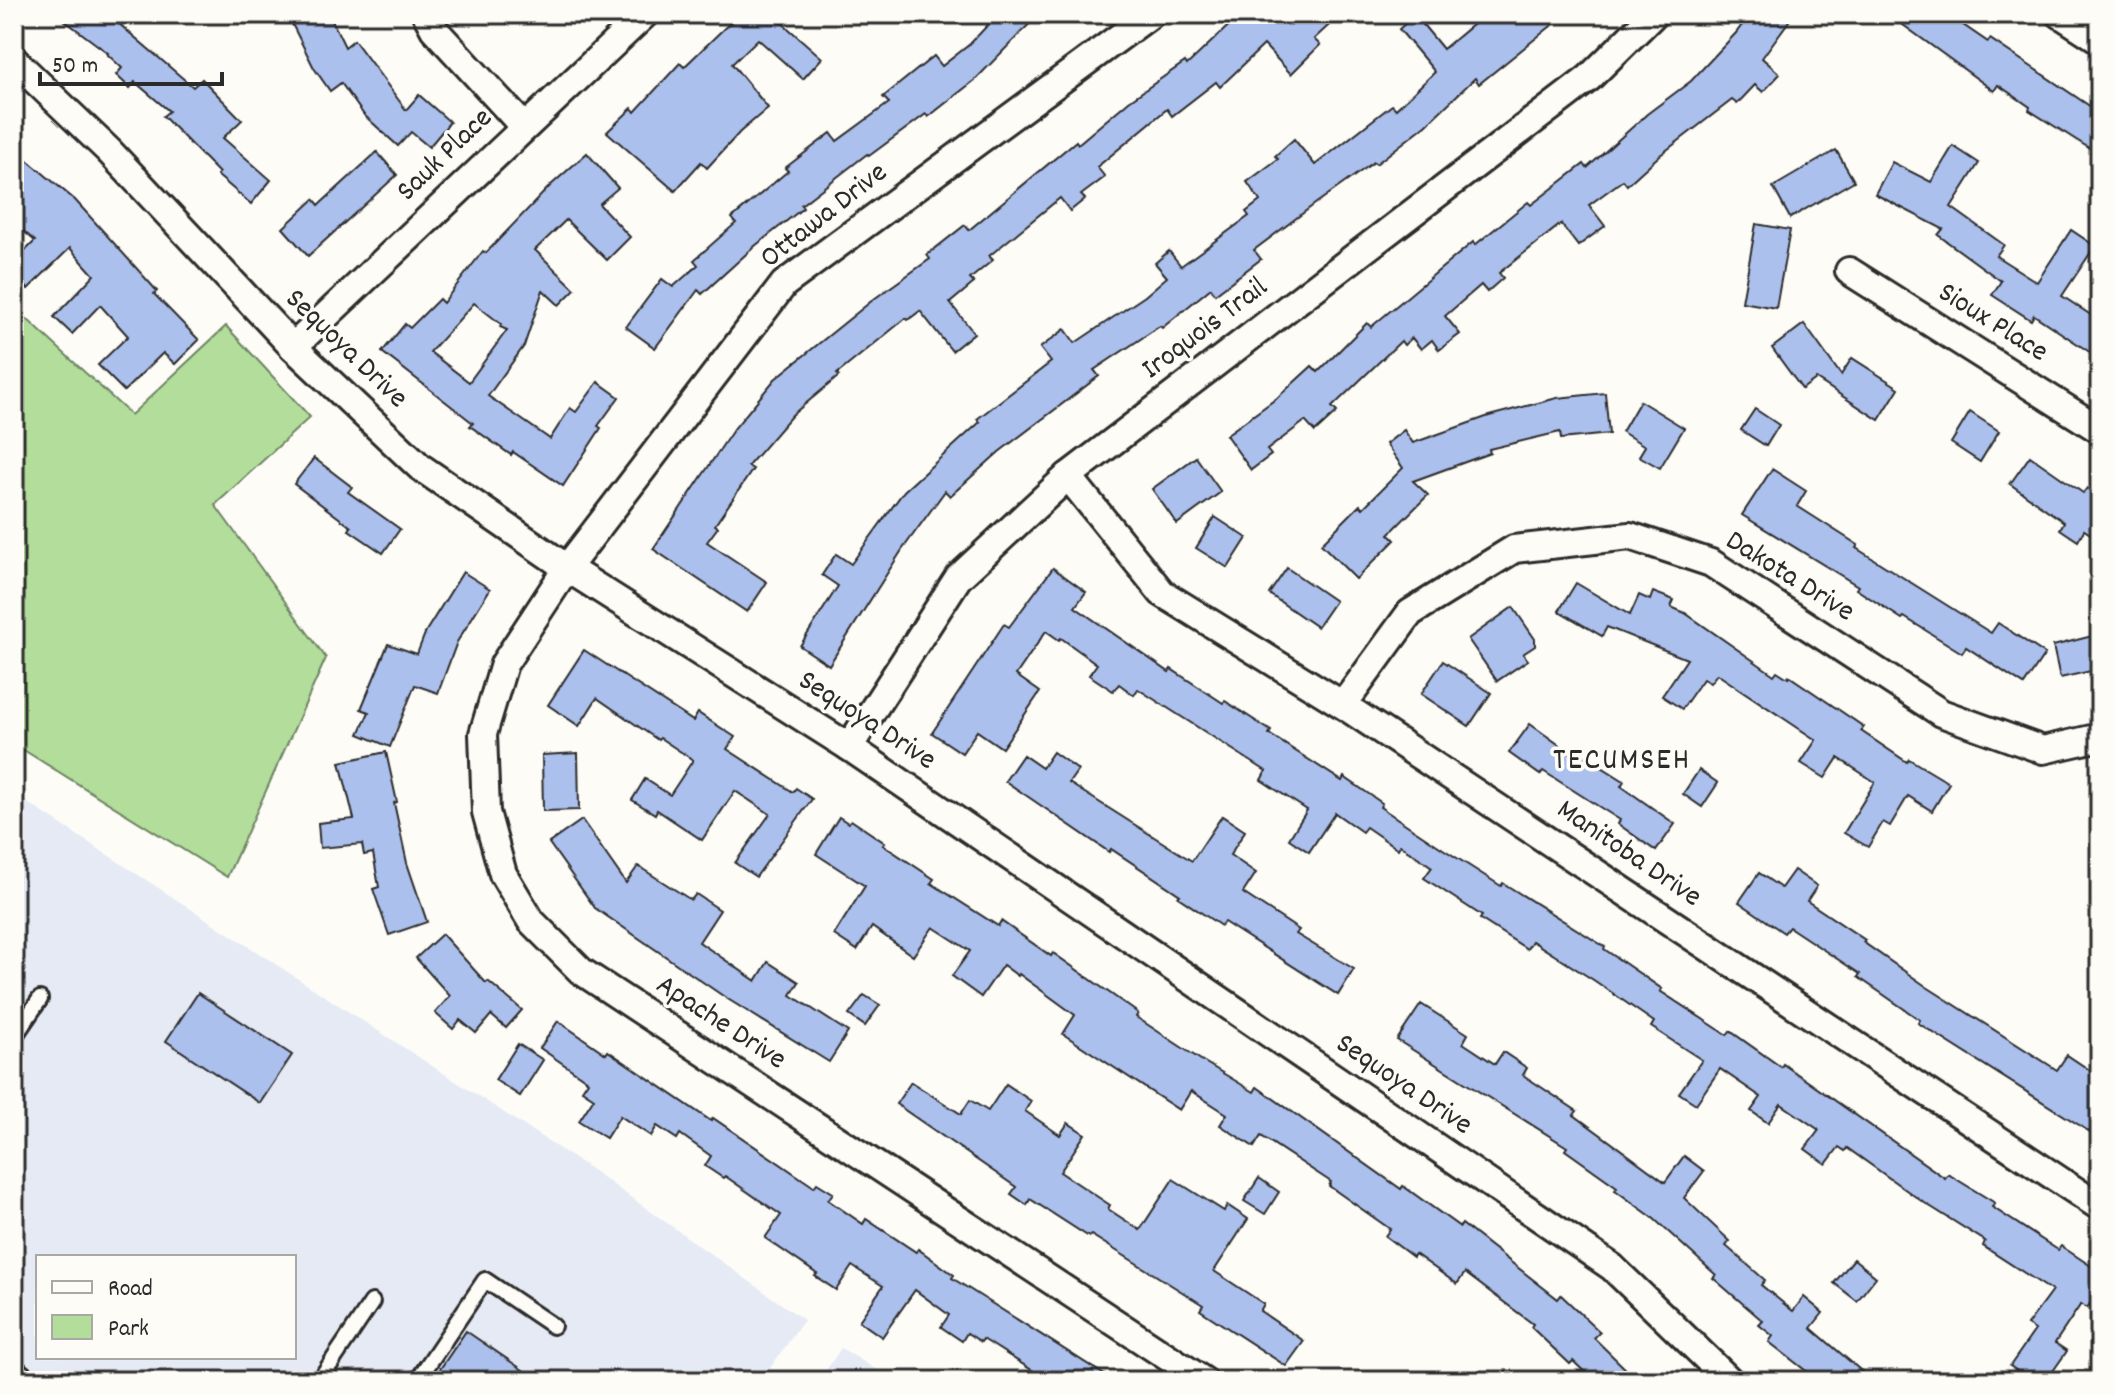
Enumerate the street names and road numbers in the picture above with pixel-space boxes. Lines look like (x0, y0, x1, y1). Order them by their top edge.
street label: Sauk Place (388, 99, 504, 213)
street label: Ottawa Drive (752, 153, 898, 281)
street label: Iroquois Trail (1134, 268, 1278, 392)
street label: Sioux Place (1928, 273, 2056, 375)
street label: Sequoya Drive (274, 280, 416, 420)
street label: Dakota Drive (1716, 521, 1862, 635)
street label: Sequoya Drive (788, 661, 944, 783)
street label: Manitoba Drive (1547, 790, 1709, 920)
street label: Apache Drive (646, 966, 794, 1082)
street label: Sequoya Drive (1326, 1024, 1480, 1148)

